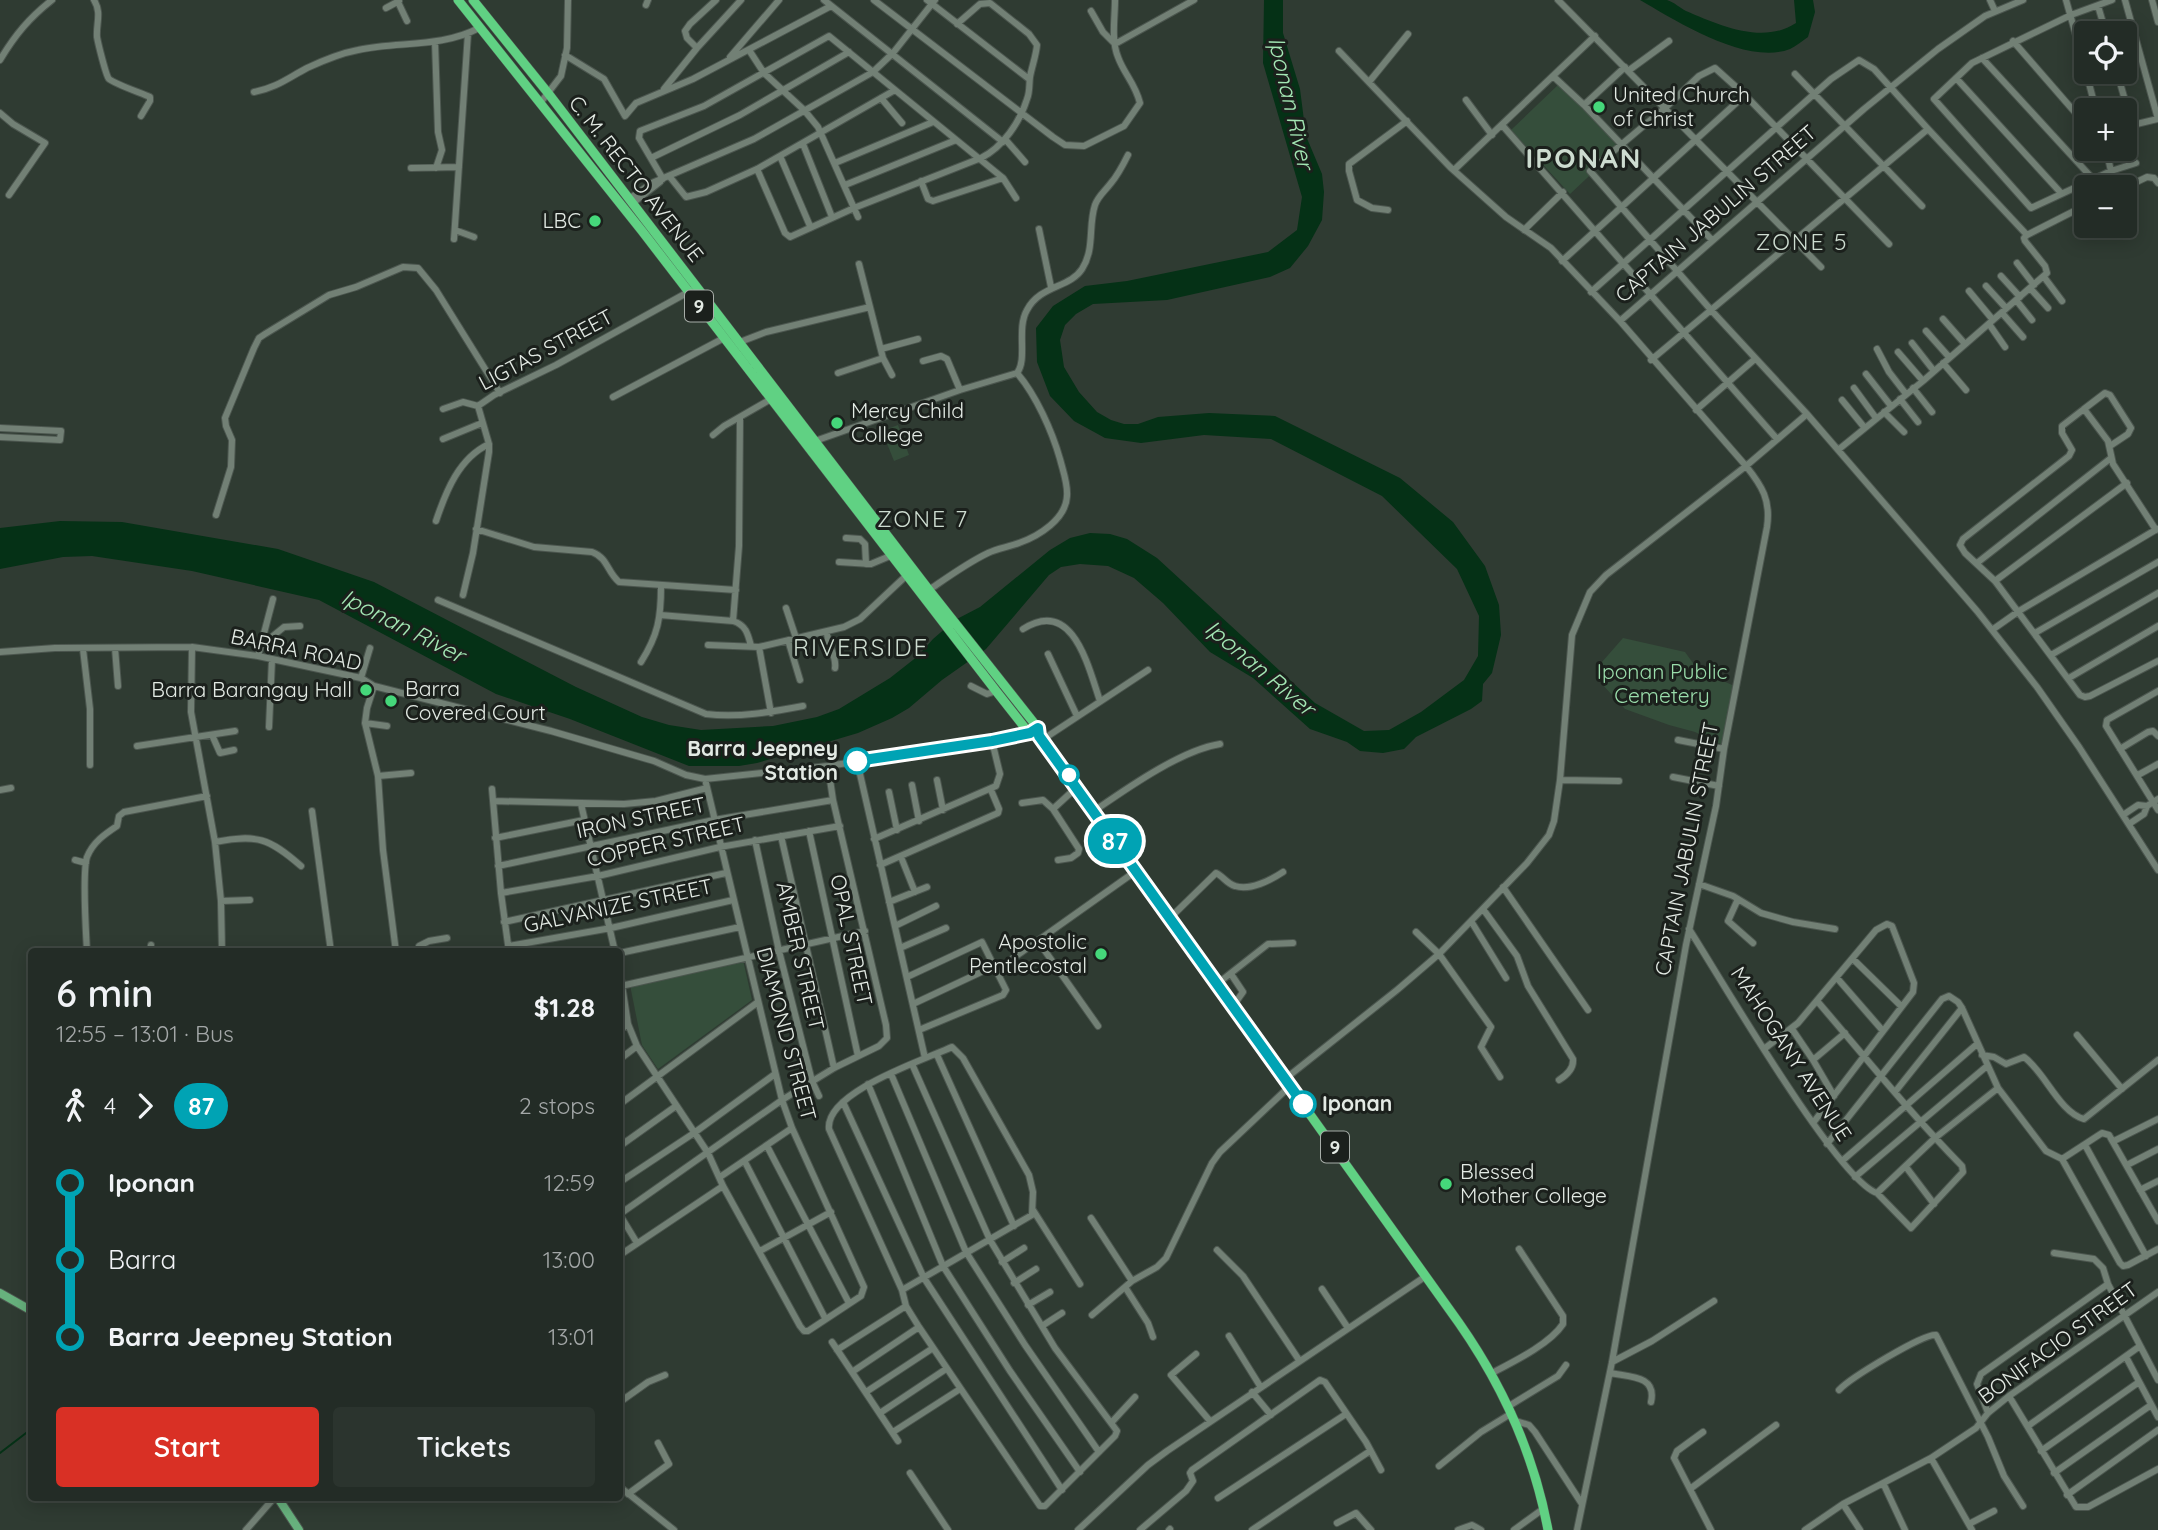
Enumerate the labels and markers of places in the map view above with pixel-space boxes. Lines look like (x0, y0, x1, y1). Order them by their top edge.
place label: United Church of Christ (1613, 81, 1750, 131)
marker: United Church of Christ (1591, 99, 1607, 115)
place label: LBC (542, 207, 581, 233)
marker: LBC (587, 213, 603, 229)
place label: Mercy Child College (851, 397, 964, 447)
marker: Mercy Child College (829, 415, 845, 431)
place label: Barra Covered Court (405, 675, 546, 725)
place label: Barra Barangay Hall (151, 676, 352, 702)
marker: Barra Barangay Hall (358, 682, 374, 698)
marker: Barra Covered Court (383, 693, 399, 709)
place label: Barra Jeepney Station (687, 735, 838, 785)
marker: Barra Jeepney Station (844, 748, 870, 774)
unlabelled marker (1059, 765, 1079, 785)
place label: Apostolic Pentlecostal (969, 928, 1087, 978)
marker: Apostolic Pentlecostal (1093, 946, 1109, 962)
place label: Iponan (1322, 1090, 1392, 1116)
marker: Iponan (1290, 1091, 1316, 1117)
place label: Blessed Mother College (1460, 1158, 1607, 1208)
marker: Blessed Mother College (1438, 1176, 1454, 1192)

